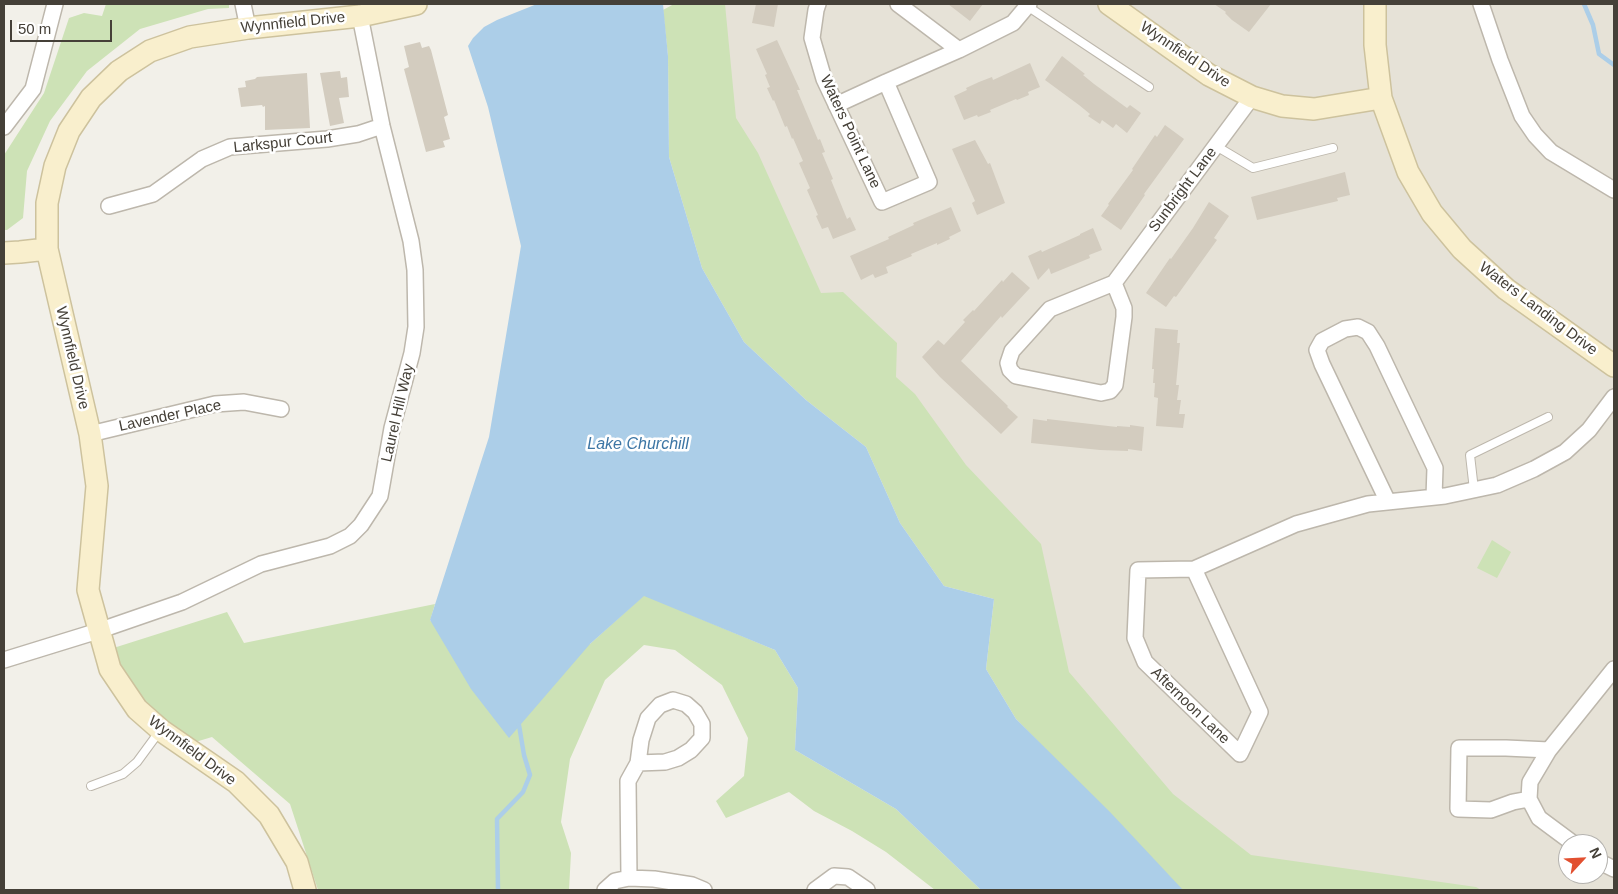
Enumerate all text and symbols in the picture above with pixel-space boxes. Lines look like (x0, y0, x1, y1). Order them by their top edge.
street label: Wynnfield Drive (240, 9, 346, 37)
scale bar (12, 10, 115, 42)
street label: Wynnfield Drive (1136, 18, 1234, 92)
text: 50 m (18, 20, 51, 37)
street label: Waters Point Lane (816, 73, 884, 191)
street label: Larkspur Court (233, 129, 333, 157)
street label: Sunbright Lane (1145, 144, 1221, 236)
street label: Waters Landing Drive (1475, 259, 1601, 359)
street label: Wynnfield Drive (51, 305, 93, 411)
street label: Laurel Hill Way (378, 362, 418, 464)
street label: Lavender Place (117, 396, 223, 436)
water label: Lake Churchill (587, 435, 689, 455)
street label: Afternoon Lane (1147, 664, 1233, 748)
street label: Wynnfield Drive (145, 712, 239, 790)
north arrow (1558, 834, 1608, 884)
text: N (1586, 845, 1605, 861)

